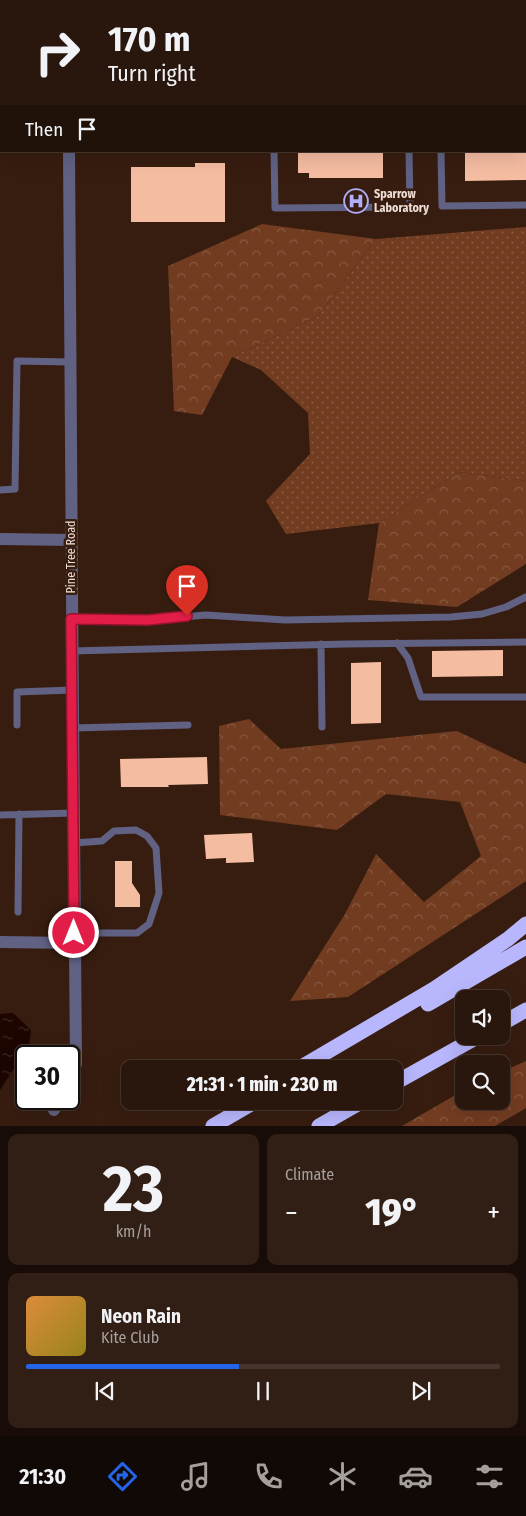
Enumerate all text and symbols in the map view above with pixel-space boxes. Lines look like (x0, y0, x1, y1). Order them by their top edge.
text: 170 m (108, 18, 191, 60)
icon: right (25, 20, 90, 85)
text: Turn right (108, 60, 196, 87)
icon: arrive (73, 115, 101, 143)
text: Then (25, 118, 63, 141)
place label: Sparrow Laboratory (374, 187, 429, 215)
hospital icon: Sparrow Laboratory (343, 188, 369, 214)
street label: Pine Tree Road (64, 521, 78, 593)
pin (166, 565, 208, 616)
icon: arrive (173, 572, 201, 600)
position arrow (47, 906, 99, 958)
map controls (455, 990, 510, 1110)
button: sound (455, 990, 510, 1045)
speed limit sign: 30 (15, 1045, 80, 1110)
button: search (455, 1055, 510, 1110)
text: 21:31 · 1 min · 230 m (187, 1073, 337, 1096)
text: 23 (103, 1150, 164, 1228)
text: Climate (285, 1165, 334, 1184)
text: 19° (365, 1189, 420, 1235)
text: − (285, 1196, 298, 1229)
text: + (487, 1196, 500, 1229)
text: km/h (116, 1222, 151, 1241)
text: Neon Rain (101, 1305, 181, 1328)
text: Kite Club (101, 1328, 159, 1347)
icon: previous (91, 1377, 119, 1405)
icon: pause (249, 1377, 277, 1405)
icon: next (407, 1377, 435, 1405)
icon: directions (105, 1459, 140, 1494)
icon: music (178, 1459, 213, 1494)
icon: phone (251, 1459, 286, 1494)
icon: climate (325, 1459, 360, 1494)
icon: car (398, 1459, 433, 1494)
icon: filters (472, 1459, 507, 1494)
text: 21:30 (19, 1463, 66, 1490)

